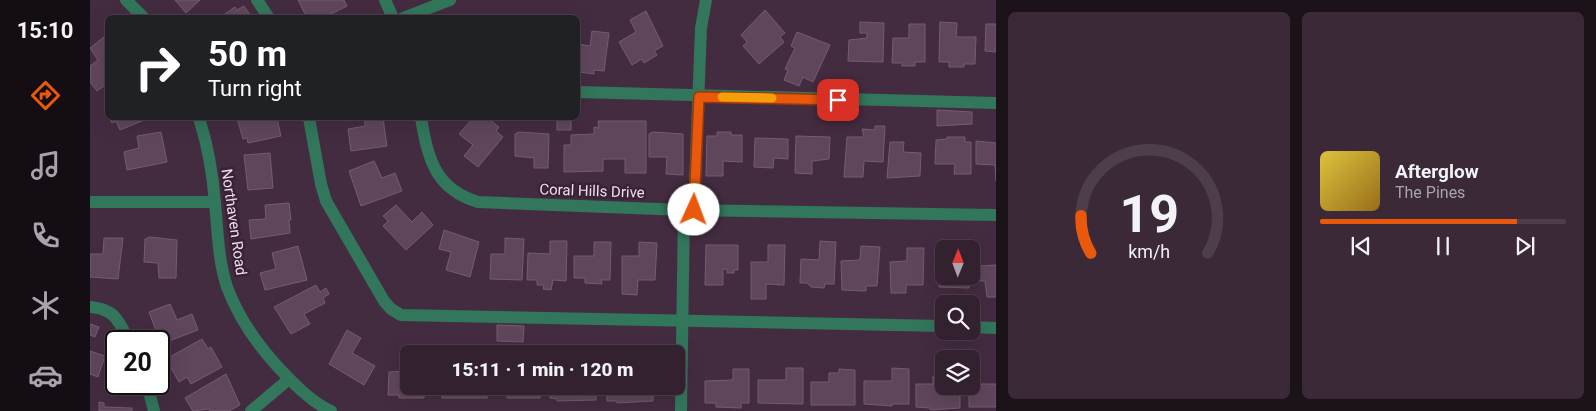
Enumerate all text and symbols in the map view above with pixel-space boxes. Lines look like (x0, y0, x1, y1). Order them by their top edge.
text: 15:10 (17, 18, 73, 43)
text: 50 m (208, 34, 287, 75)
icon: right (125, 35, 190, 100)
text: Turn right (208, 76, 302, 101)
icon: directions (28, 78, 63, 113)
pin (817, 79, 859, 121)
icon: arrive (824, 86, 852, 114)
icon: music (28, 148, 63, 183)
text: Afterglow (1395, 160, 1479, 183)
street label: Northaven Road (218, 168, 250, 276)
street label: Coral Hills Drive (539, 180, 645, 202)
position arrow (667, 183, 719, 235)
text: The Pines (1395, 183, 1465, 202)
text: 19 (1119, 184, 1179, 245)
icon: phone (28, 218, 63, 253)
icon: previous (1347, 232, 1375, 260)
icon: pause (1429, 232, 1457, 260)
icon: next (1511, 232, 1539, 260)
north arrow (935, 240, 980, 285)
map controls (935, 240, 980, 395)
text: km/h (1128, 241, 1170, 262)
icon: climate (28, 288, 63, 323)
button: search (935, 295, 980, 340)
speed limit sign: 20 (105, 330, 170, 395)
button: layers (935, 350, 980, 395)
icon: car (28, 358, 63, 393)
text: 15:11 · 1 min · 120 m (451, 358, 634, 381)

